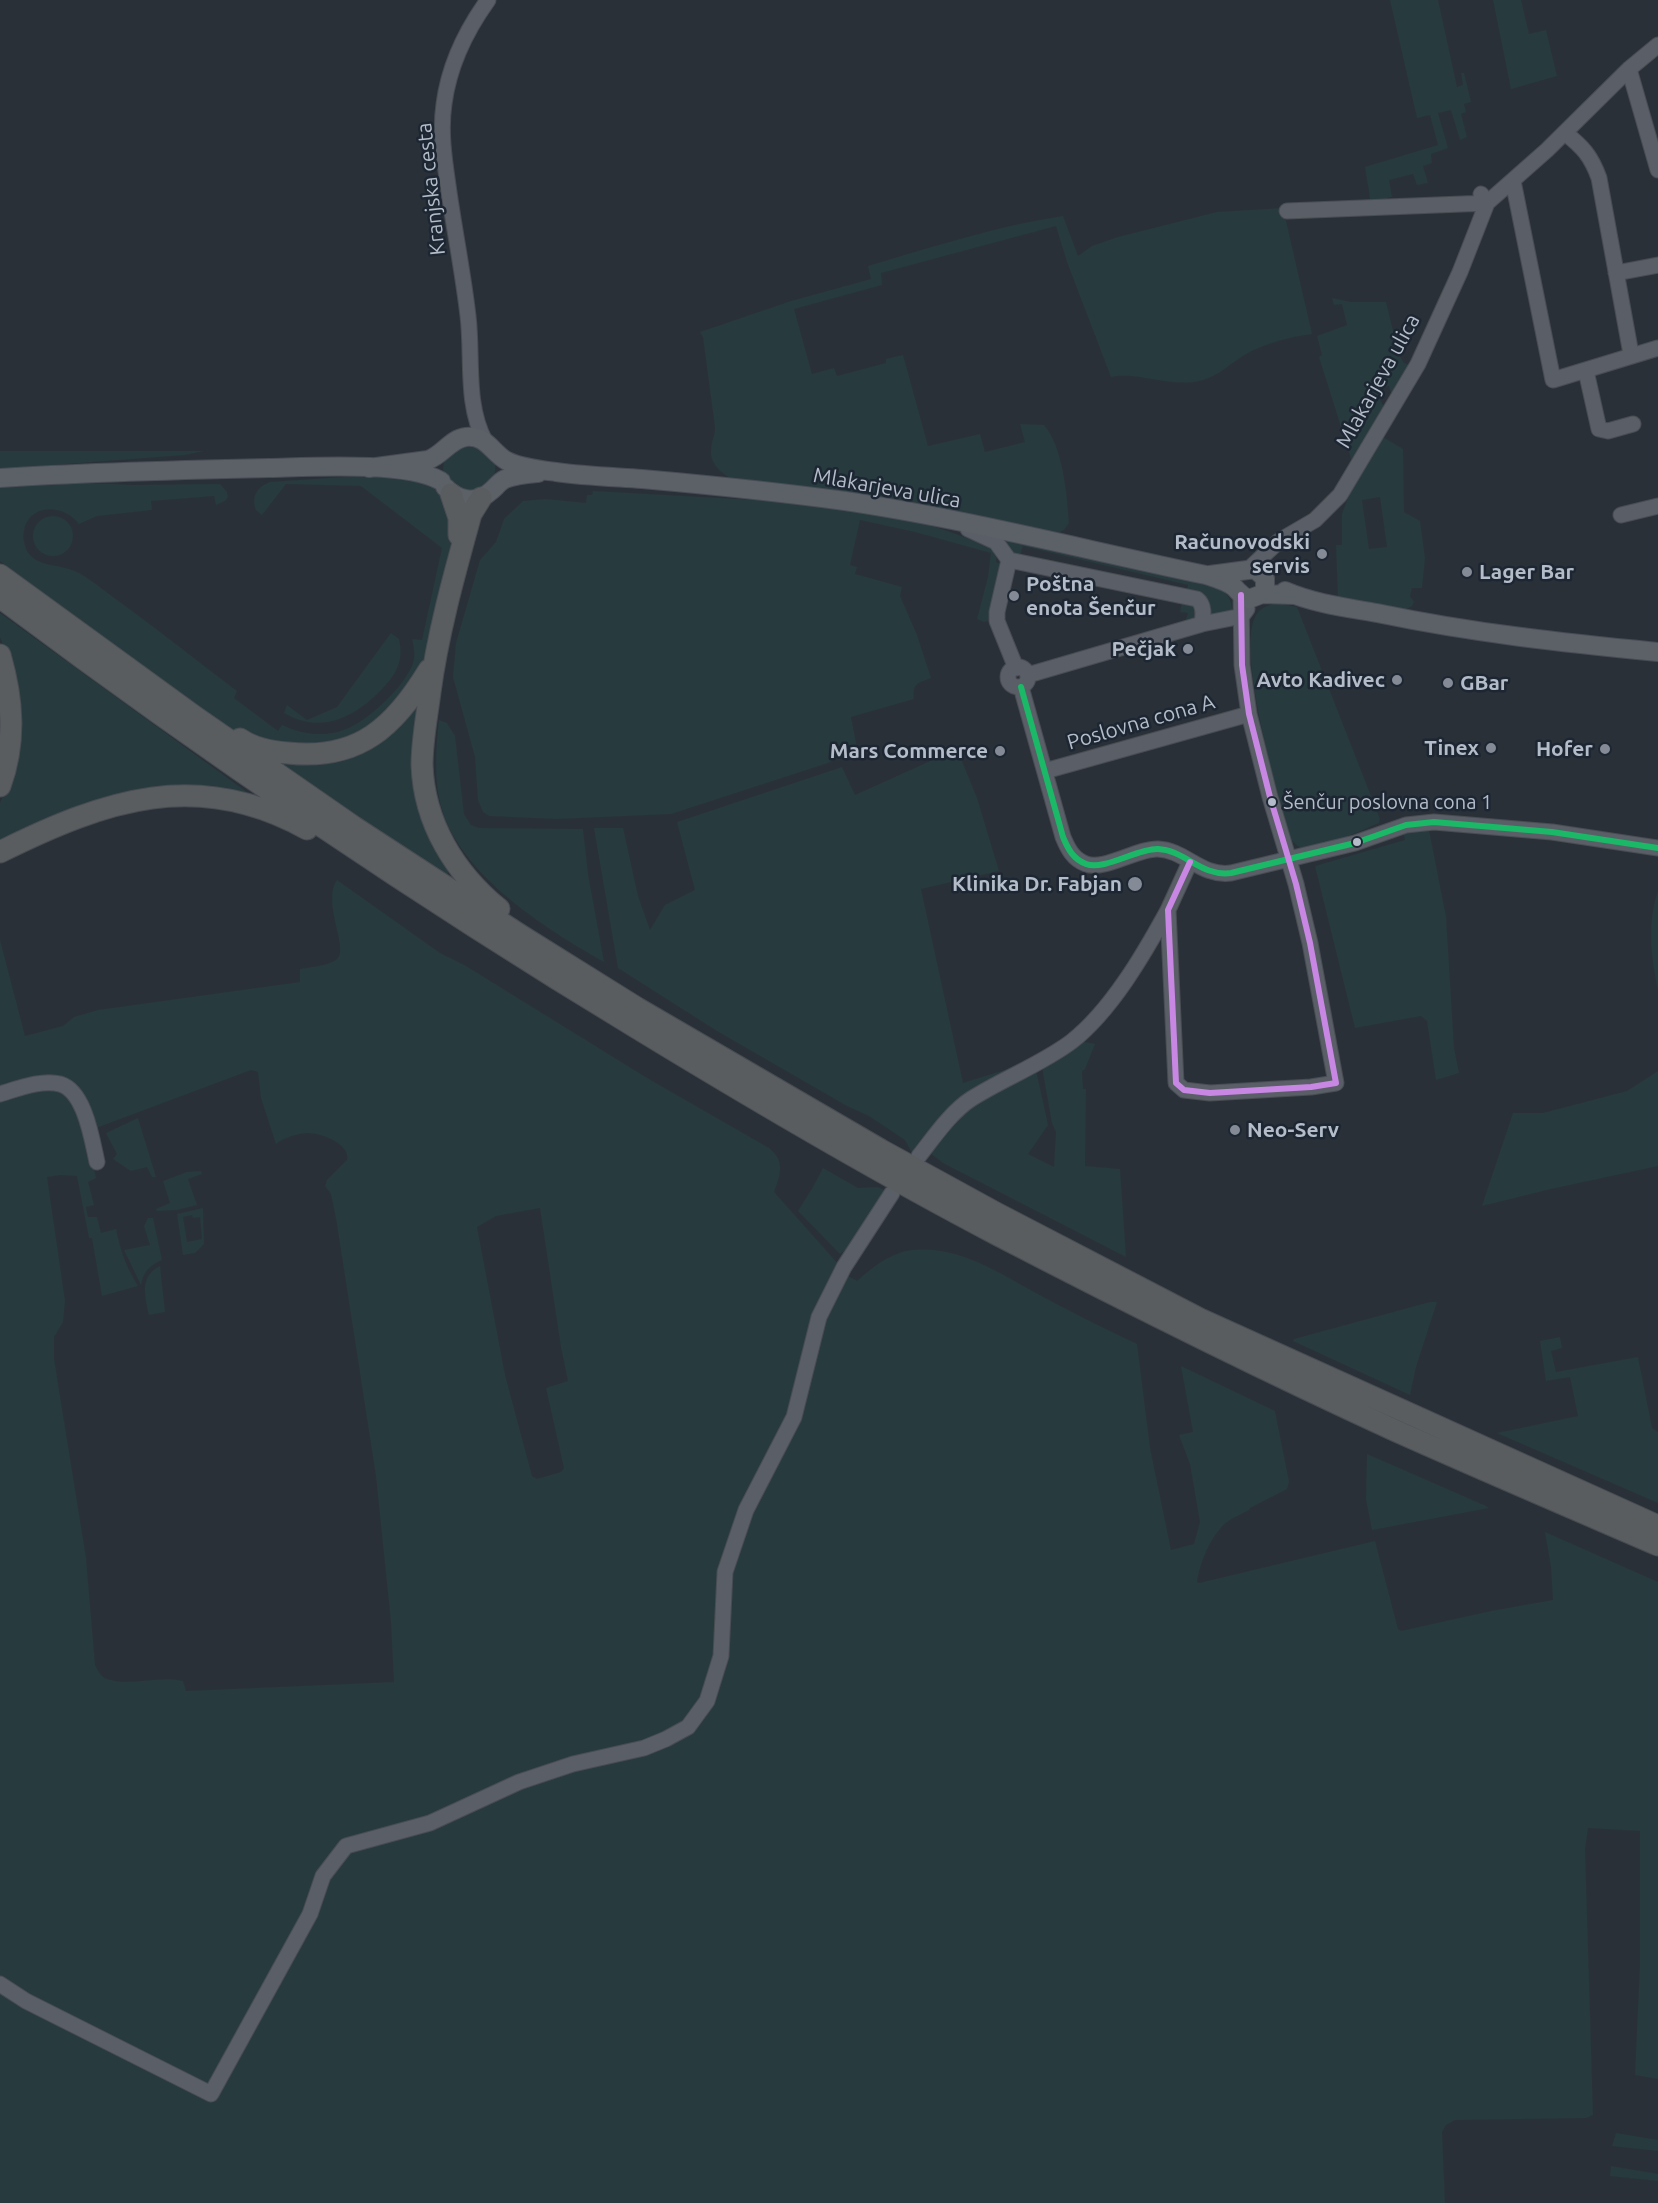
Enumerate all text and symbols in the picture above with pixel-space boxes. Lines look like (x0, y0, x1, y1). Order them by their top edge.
street label: Kranjska cesta (412, 121, 450, 257)
street label: Mlakarjeva ulica (1331, 309, 1425, 453)
street label: Mlakarjeva ulica (811, 463, 963, 513)
place label: Računovodski servis (1174, 529, 1310, 579)
marker: Računovodski servis (1315, 547, 1329, 561)
place label: Lager Bar (1479, 559, 1574, 585)
marker: Lager Bar (1460, 565, 1474, 579)
place label: Poštna enota Šenčur (1026, 571, 1156, 621)
marker: Poštna enota Šenčur (1007, 589, 1021, 603)
place label: Pečjak (1112, 636, 1176, 662)
marker: Pečjak (1181, 642, 1195, 656)
place label: Avto Kadivec (1257, 667, 1385, 693)
place label: GBar (1460, 670, 1508, 696)
marker: Avto Kadivec (1390, 673, 1404, 687)
marker: GBar (1441, 676, 1455, 690)
street label: Poslovna cona A (1064, 689, 1218, 755)
place label: Tinex (1424, 735, 1479, 761)
place label: Hofer (1536, 736, 1593, 762)
place label: Mars Commerce (830, 738, 988, 764)
marker: Tinex (1484, 741, 1498, 755)
marker: Hofer (1598, 742, 1612, 756)
marker: Mars Commerce (993, 744, 1007, 758)
place label: Šenčur poslovna cona 1 (1283, 790, 1492, 814)
marker: Šenčur poslovna cona 1 (1266, 796, 1278, 808)
unlabelled marker (1351, 836, 1363, 848)
place label: Klinika Dr. Fabjan (952, 871, 1122, 897)
marker: Klinika Dr. Fabjan (1126, 875, 1144, 893)
place label: Neo-Serv (1247, 1117, 1339, 1143)
marker: Neo-Serv (1228, 1123, 1242, 1137)

